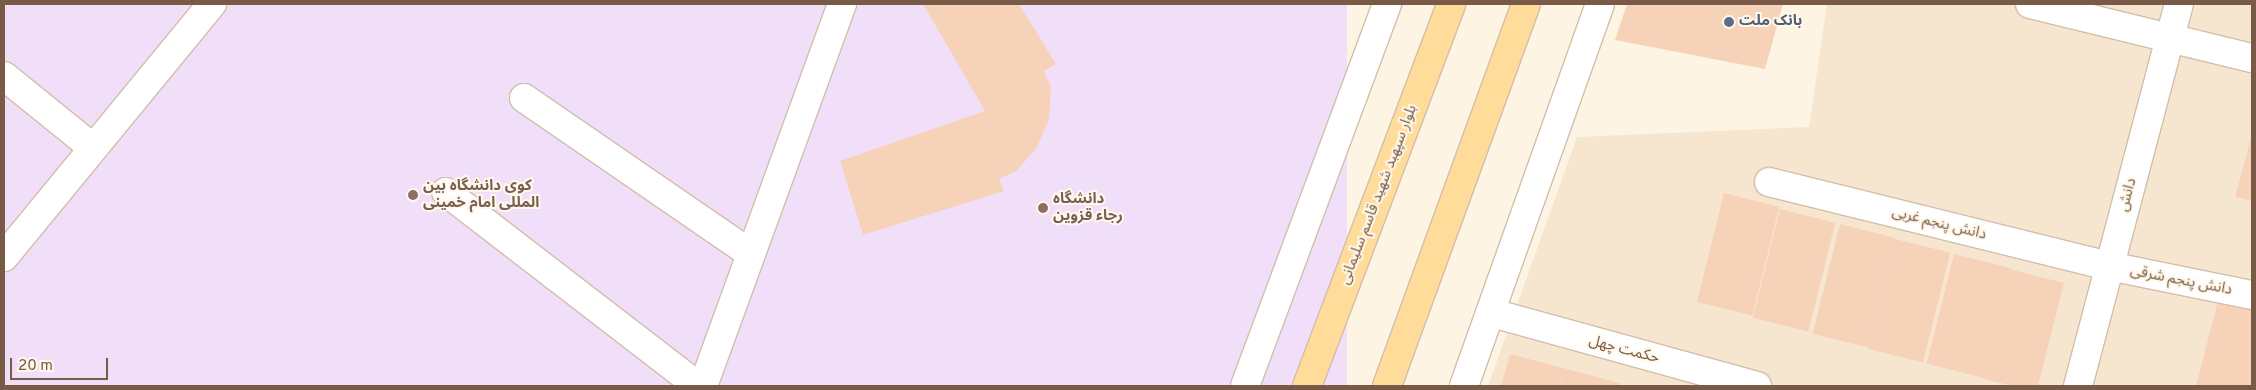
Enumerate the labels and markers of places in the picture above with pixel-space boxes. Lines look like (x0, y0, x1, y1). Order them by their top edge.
place label: بانک ملت (1739, 13, 1802, 31)
marker: بانک ملت (1723, 16, 1735, 28)
place label: کوی دانشگاه بین المللی امام خمینی (423, 177, 539, 212)
marker: کوی دانشگاه بین المللی امام خمینی (407, 189, 419, 201)
place label: دانشگاه رجاء قزوین (1053, 190, 1123, 225)
marker: دانشگاه رجاء قزوین (1037, 202, 1049, 214)

